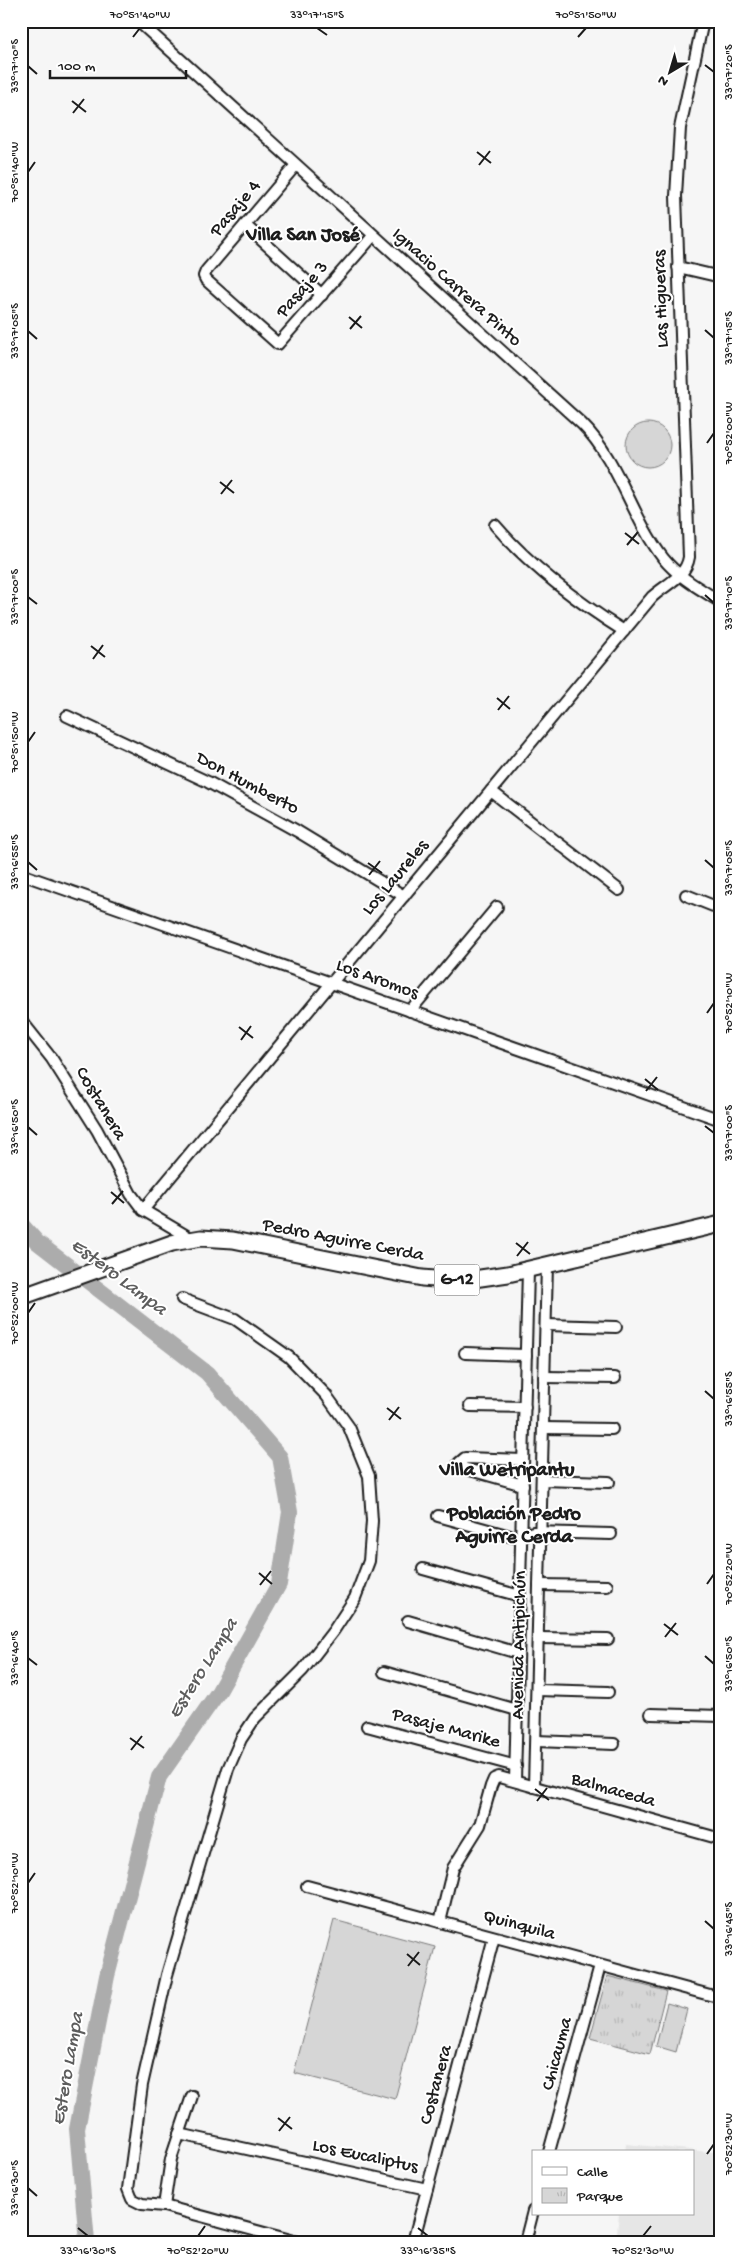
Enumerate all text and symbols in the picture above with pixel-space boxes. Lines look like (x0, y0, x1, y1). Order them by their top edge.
text: 70°51'40"W (109, 9, 170, 23)
text: 33°17'15"S (289, 9, 344, 23)
text: 70°51'50"W (555, 9, 616, 23)
text: 33°17'10"S (9, 38, 23, 94)
text: 33°17'20"S (723, 44, 737, 101)
scale bar (50, 48, 186, 80)
north arrow (644, 48, 694, 98)
text: 100 m (57, 58, 96, 76)
text: N (655, 71, 672, 90)
text: 70°51'40"W (9, 142, 23, 203)
street label: Pasaje 4 (205, 176, 266, 243)
street label: Ignacio Carrera Pinto (386, 224, 526, 353)
district label: Villa San José (245, 225, 360, 248)
street label: Las Higueras (649, 249, 675, 348)
street label: Pasaje 3 (271, 257, 334, 324)
text: 33°17'05"S (9, 303, 23, 360)
text: 33°17'15"S (723, 311, 737, 366)
text: 70°52'00"W (723, 402, 737, 465)
text: 33°17'00"S (9, 568, 23, 626)
text: 33°17'10"S (723, 575, 737, 631)
text: 70°51'50"W (9, 712, 23, 773)
street label: Don Humberto (190, 746, 302, 821)
text: 33°16'55"S (9, 834, 23, 891)
street label: Los Laureles (358, 835, 435, 921)
text: 33°17'05"S (723, 840, 737, 897)
street label: Los Aromos (332, 954, 422, 1006)
text: 70°52'10"W (723, 973, 737, 1034)
street label: Costanera (69, 1063, 132, 1146)
text: 33°16'50"S (9, 1099, 23, 1156)
text: 33°17'00"S (723, 1104, 737, 1162)
street label: Pedro Aguirre Cerda (259, 1214, 427, 1268)
water label: Estero Lampa (66, 1234, 172, 1323)
road number: G-12 (434, 1264, 480, 1296)
text: 70°52'00"W (9, 1282, 23, 1345)
text: 33°16'55"S (723, 1371, 737, 1428)
district label: Villa Wetripantu (438, 1460, 575, 1483)
district label: Población Pedro Aguirre Cerda (446, 1504, 581, 1550)
text: 70°52'20"W (723, 1543, 737, 1606)
street label: Avenida Antipichún (507, 1570, 533, 1720)
water label: Estero Lampa (164, 1613, 245, 1723)
text: 33°16'40"S (9, 1630, 23, 1686)
text: 33°16'50"S (723, 1636, 737, 1693)
street label: Pasaje Marike (388, 1703, 503, 1755)
street label: Balmaceda (567, 1768, 659, 1814)
text: 70°52'10"W (9, 1853, 23, 1914)
text: 33°16'45"S (723, 1901, 737, 1957)
street label: Quinquila (480, 1905, 559, 1947)
water label: Estero Lampa (48, 2009, 91, 2127)
street label: Chicauma (537, 2014, 579, 2093)
street label: Costanera (415, 2041, 459, 2127)
text: 70°52'30"W (723, 2113, 737, 2176)
street label: Los Eucaliptus (310, 2135, 421, 2180)
legend (532, 2150, 694, 2216)
text: 33°16'30"S (9, 2160, 23, 2217)
text: Calle (577, 2164, 608, 2182)
text: Parque (576, 2188, 623, 2206)
text: 33°16'30"S (59, 2245, 116, 2259)
text: 70°52'20"W (166, 2245, 229, 2259)
text: 33°16'35"S (400, 2245, 456, 2259)
text: 70°52'30"W (611, 2245, 674, 2259)

